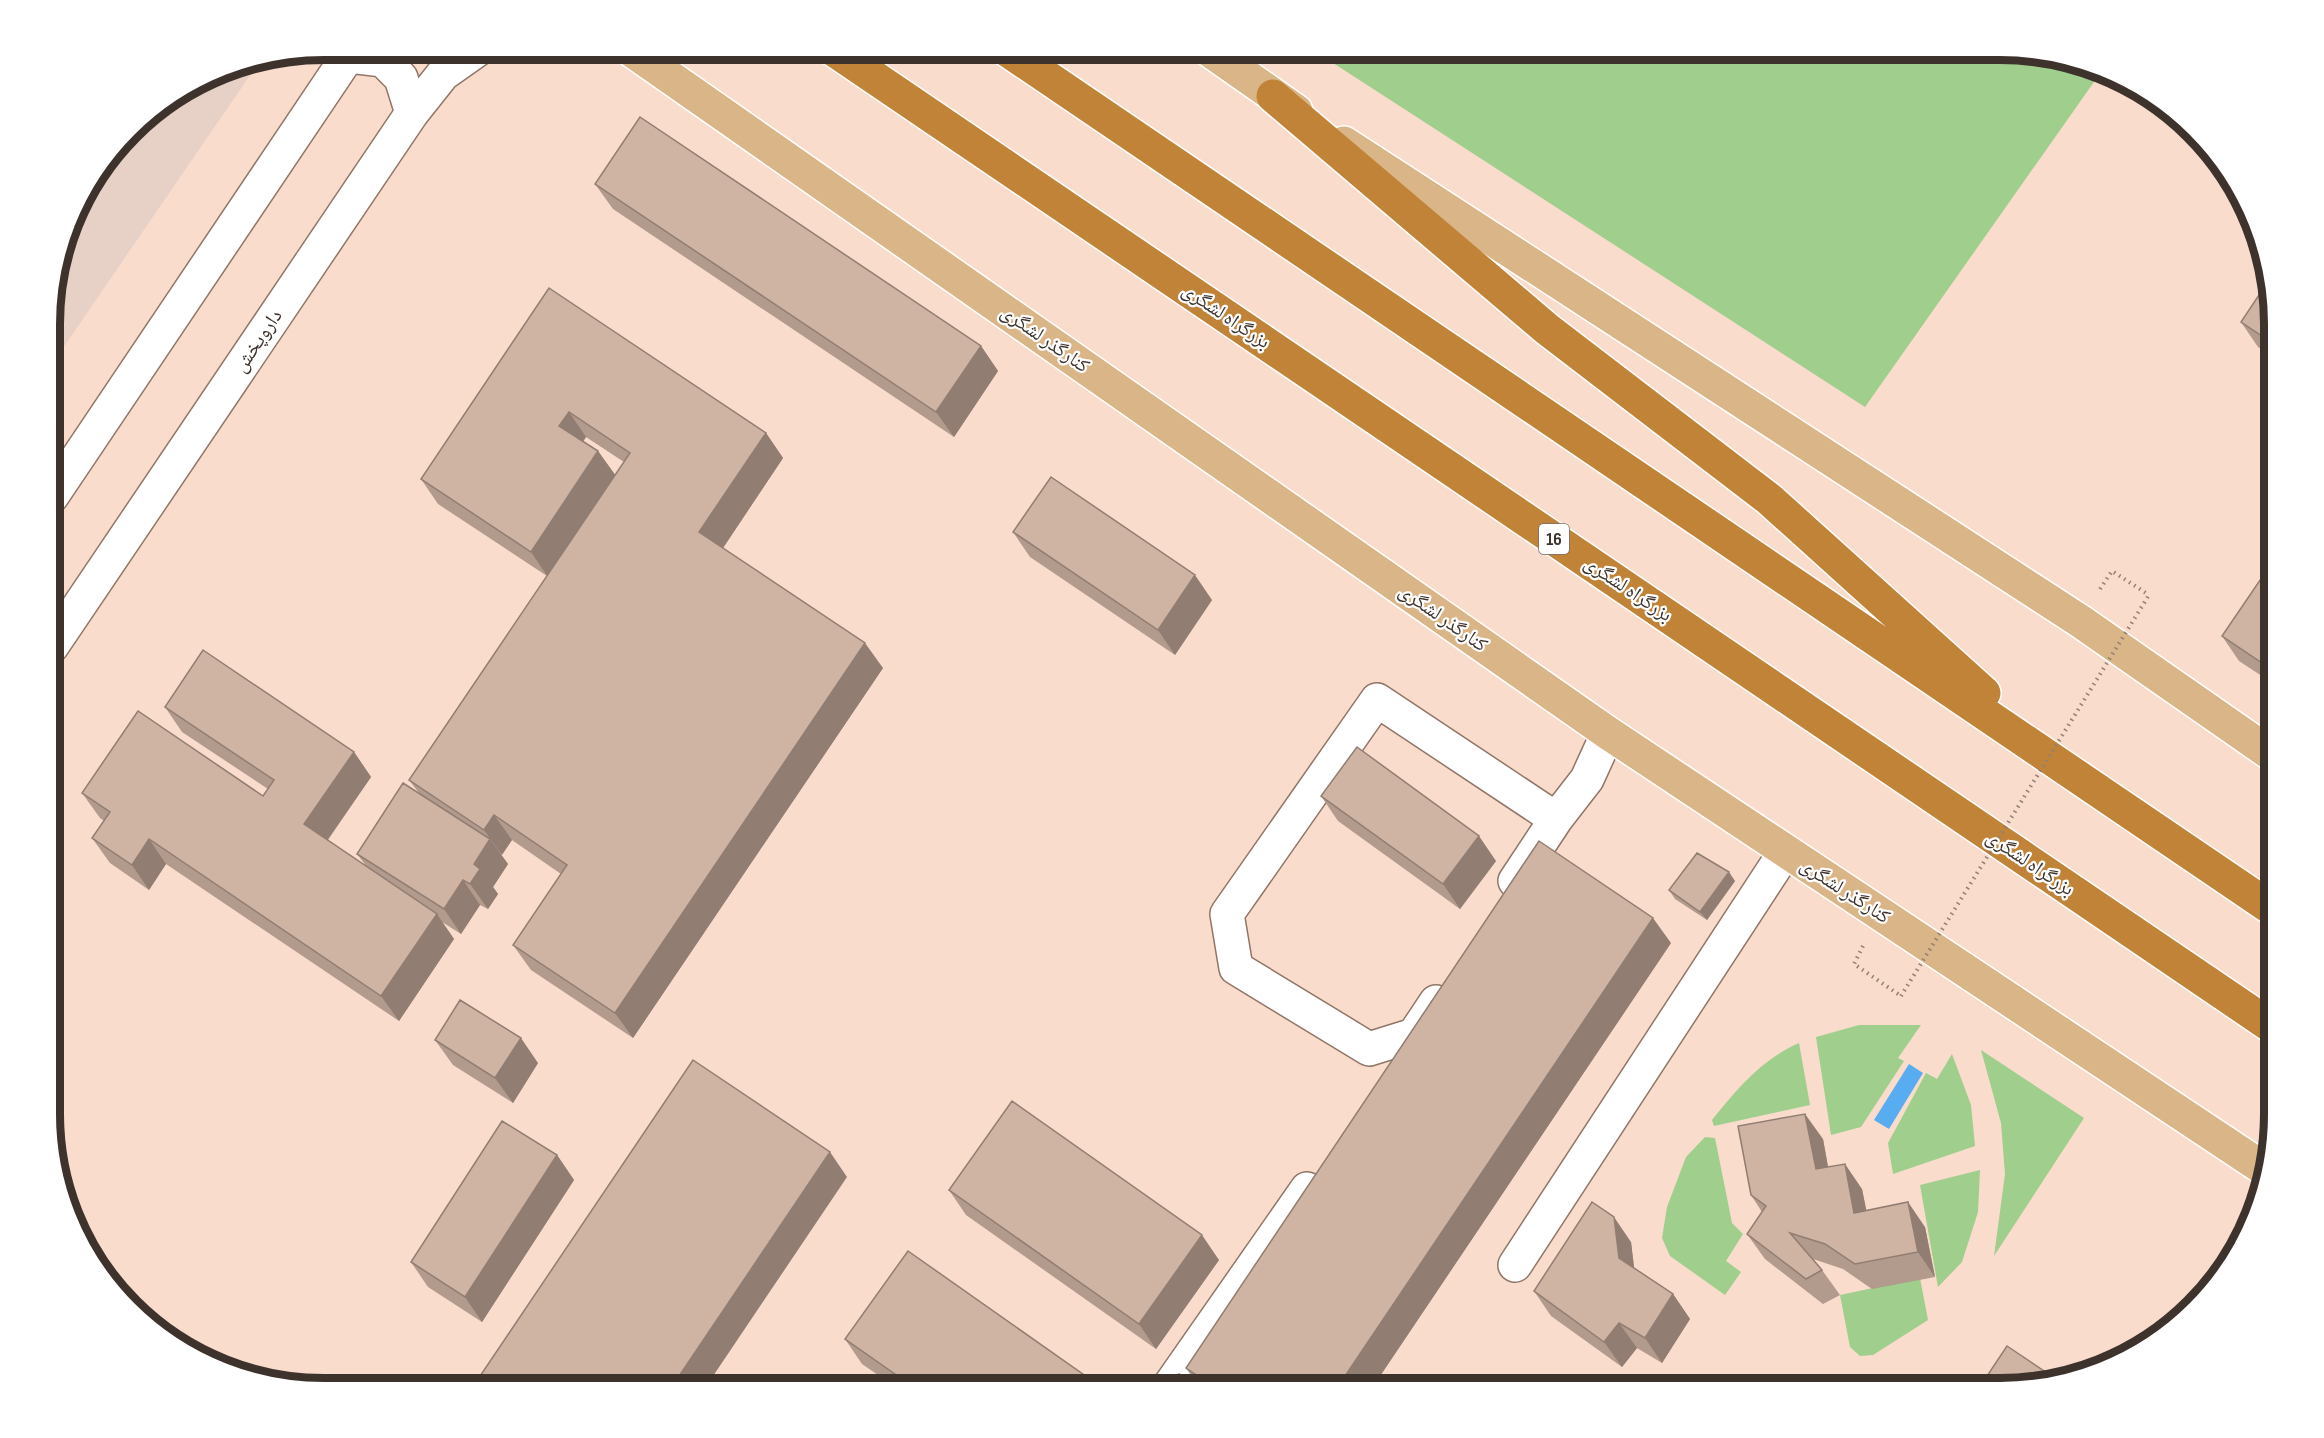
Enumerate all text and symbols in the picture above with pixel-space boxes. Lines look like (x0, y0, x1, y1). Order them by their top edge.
street label: بزرگراه لشگری (1177, 278, 1275, 354)
street label: کنارگذر لشگری (996, 300, 1094, 378)
street label: داروپخش (228, 305, 288, 377)
road number: 16 (1539, 524, 1569, 554)
street label: بزرگراه لشگری (1579, 551, 1677, 627)
street label: کنارگذر لشگری (1394, 579, 1492, 657)
street label: بزرگراه لشگری (1981, 825, 2079, 901)
street label: کنارگذر لشگری (1795, 853, 1895, 929)

